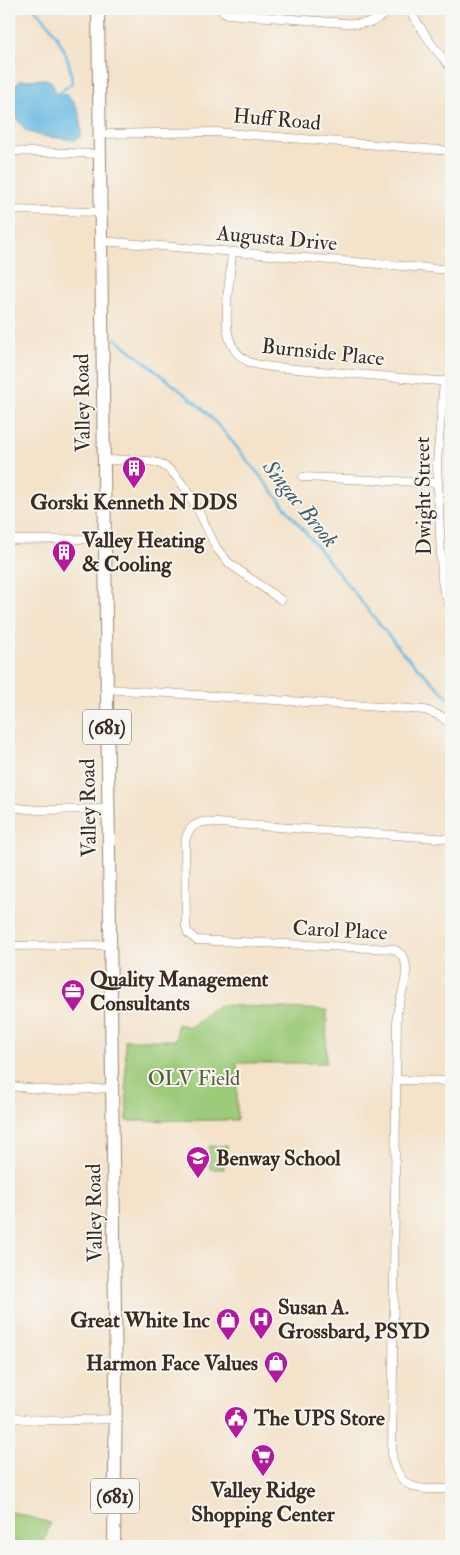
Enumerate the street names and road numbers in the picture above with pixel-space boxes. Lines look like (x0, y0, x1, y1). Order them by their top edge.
street label: Huff Road (232, 102, 323, 137)
street label: Augusta Drive (215, 220, 338, 257)
street label: Burnside Place (260, 333, 386, 372)
street label: Valley Road (68, 353, 97, 453)
street label: Dwight Street (409, 436, 438, 556)
road number: (681) (83, 710, 131, 744)
street label: Valley Road (74, 758, 103, 858)
street label: Carol Place (292, 915, 388, 946)
street label: Valley Road (80, 1163, 109, 1263)
road number: (681) (91, 1478, 139, 1514)

